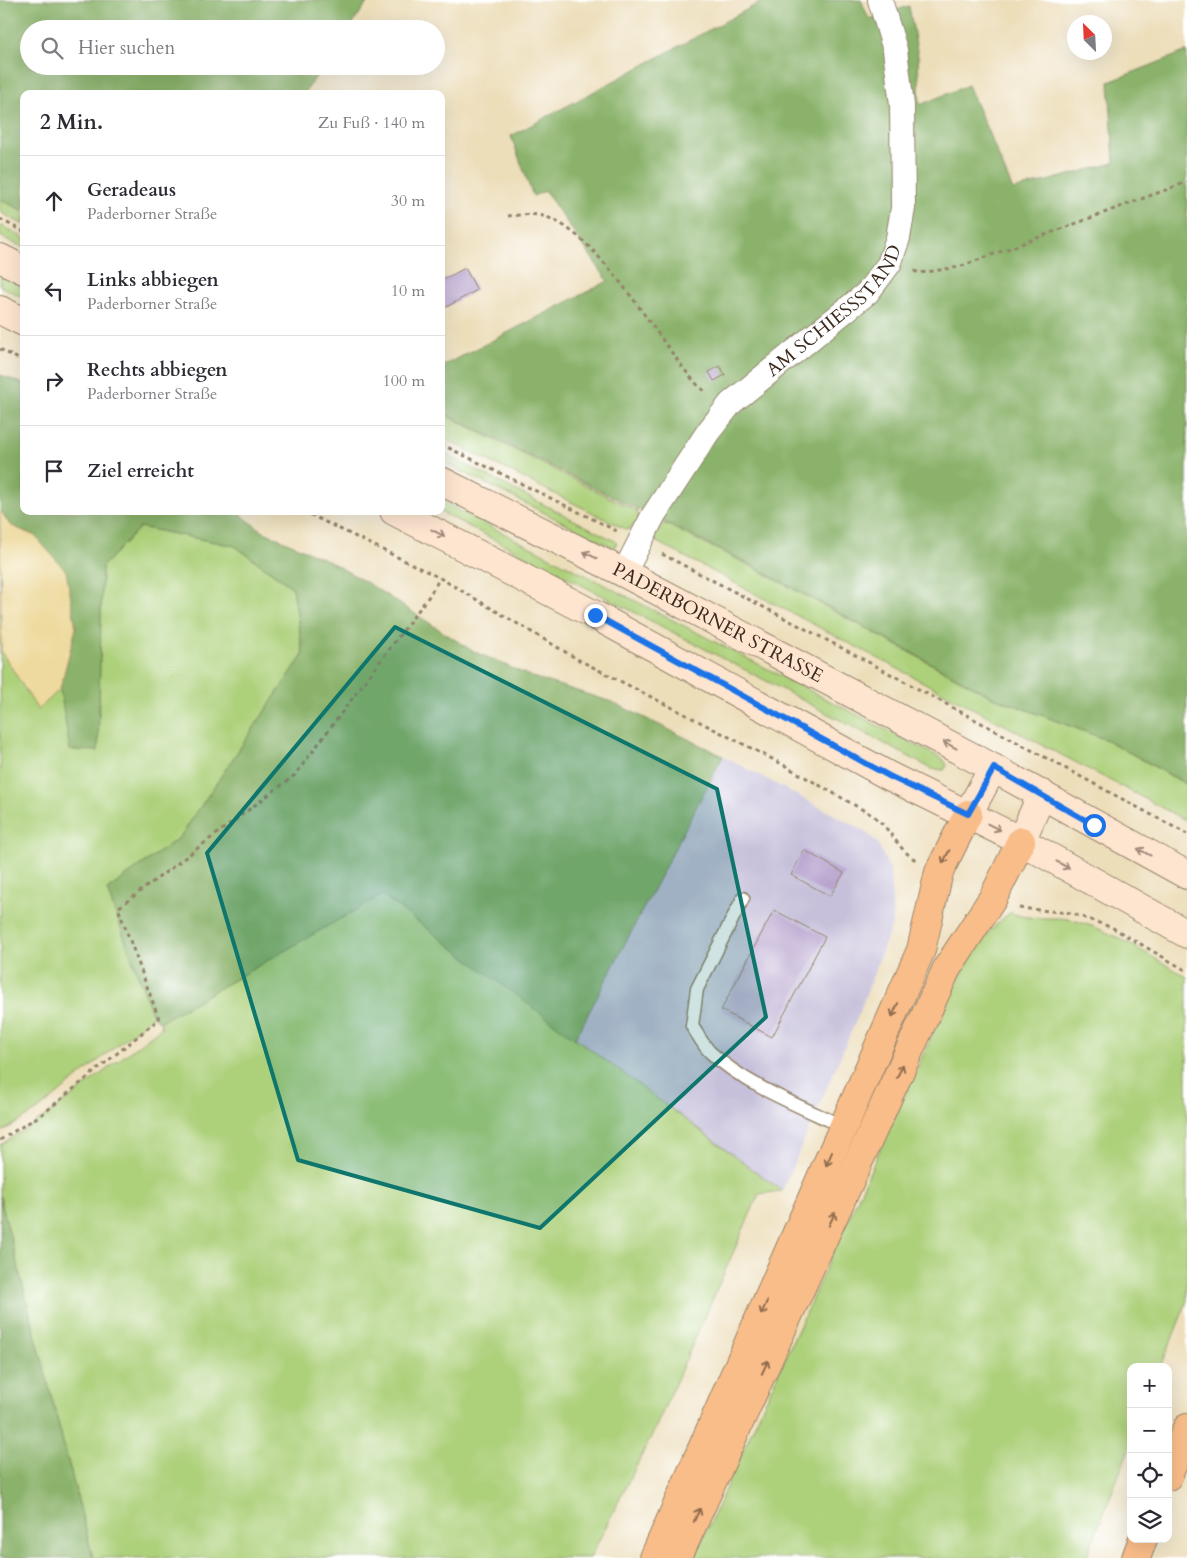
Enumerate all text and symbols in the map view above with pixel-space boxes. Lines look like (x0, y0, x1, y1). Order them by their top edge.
north arrow (1067, 15, 1112, 60)
search box (20, 20, 445, 75)
icon: search (38, 34, 66, 62)
text: Hier suchen (78, 35, 175, 61)
text: 2 Min. (40, 108, 103, 137)
text: Zu Fuß · 140 m (318, 112, 425, 134)
text: Geradeaus (87, 177, 176, 203)
icon: ahead (40, 187, 68, 215)
text: 30 m (391, 190, 425, 212)
text: Paderborner Straße (87, 203, 217, 225)
street label: AM SCHIESSSTAND (760, 241, 908, 383)
text: Links abbiegen (87, 267, 219, 293)
icon: left (40, 277, 68, 305)
text: 10 m (391, 280, 425, 302)
text: Paderborner Straße (87, 293, 217, 315)
text: Rechts abbiegen (87, 357, 228, 383)
icon: right (40, 367, 68, 395)
text: 100 m (383, 370, 425, 392)
text: Paderborner Straße (87, 383, 217, 405)
icon: arrive (40, 457, 68, 485)
text: Ziel erreicht (87, 458, 194, 484)
one-way arrow (430, 529, 445, 538)
one-way arrow (582, 550, 597, 560)
street label: PADERBORNER STRASSE (608, 556, 828, 689)
route end (584, 604, 607, 627)
one-way arrow (943, 740, 958, 750)
route start (1083, 814, 1106, 837)
one-way arrow (986, 823, 1001, 832)
one-way arrow (1137, 847, 1152, 856)
one-way arrow (941, 849, 950, 864)
one-way arrow (1056, 860, 1071, 870)
one-way arrow (889, 1003, 898, 1018)
one-way arrow (895, 1064, 905, 1079)
one-way arrow (824, 1151, 834, 1166)
one-way arrow (828, 1212, 838, 1227)
one-way arrow (758, 1300, 768, 1315)
one-way arrow (760, 1360, 770, 1375)
map controls (1127, 1363, 1172, 1543)
button: + (1127, 1363, 1172, 1408)
button: − (1127, 1408, 1172, 1453)
button: locate (1127, 1453, 1172, 1498)
button: layers (1127, 1498, 1172, 1543)
one-way arrow (693, 1508, 703, 1523)

